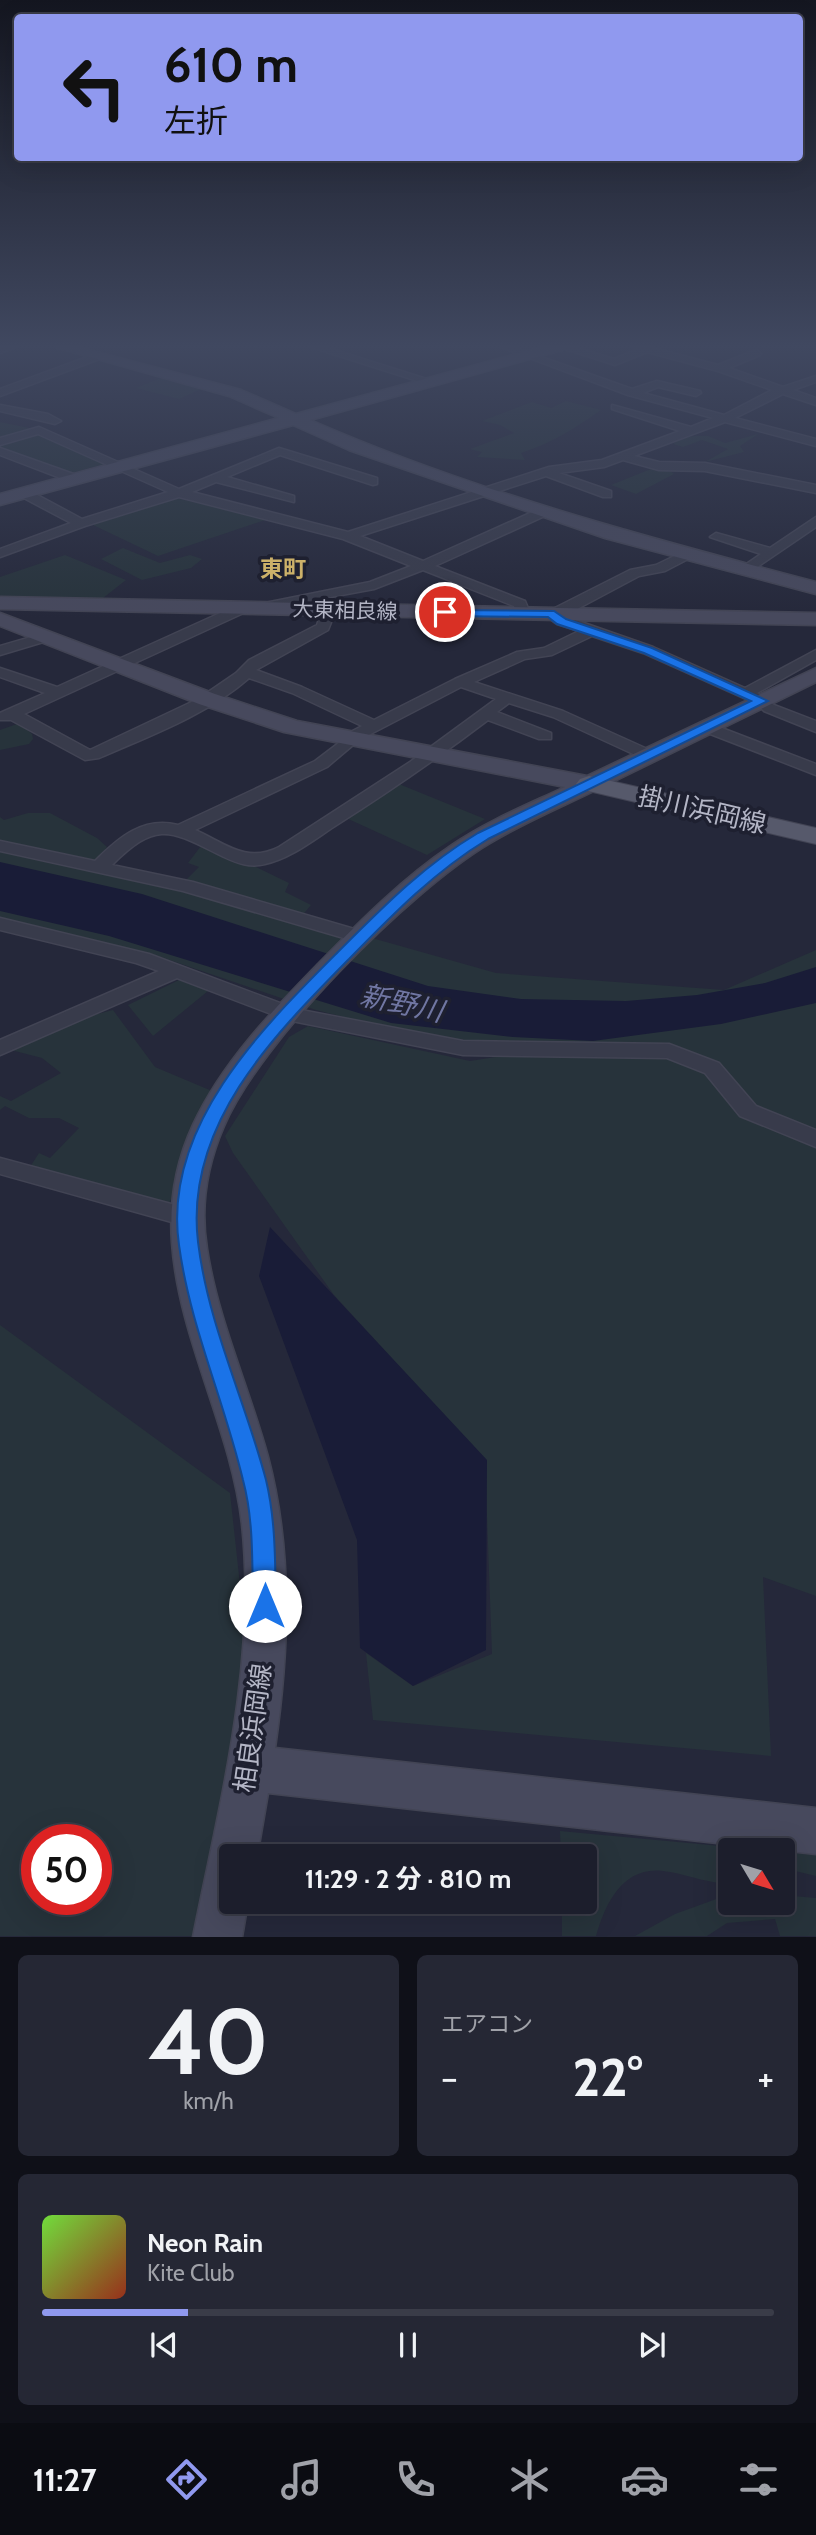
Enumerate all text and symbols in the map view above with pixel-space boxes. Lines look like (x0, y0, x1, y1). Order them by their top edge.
text: 610 m (164, 35, 298, 94)
icon: left (49, 42, 140, 133)
text: 左折 (164, 101, 228, 140)
district label: 東町 (260, 555, 306, 583)
pin (415, 582, 475, 642)
icon: arrive (426, 593, 464, 631)
street label: 大東相良線 (292, 596, 398, 624)
street label: 掛川浜岡線 (635, 780, 769, 840)
water label: 新野川 (357, 978, 450, 1029)
position arrow (228, 1569, 302, 1643)
street label: 相良浜岡線 (228, 1661, 278, 1795)
speed limit sign: 50 (21, 1824, 112, 1915)
north arrow (718, 1838, 794, 1914)
map controls (718, 1838, 795, 1915)
text: 11:29 · 2 分 · 810 m (305, 1863, 511, 1895)
text: 40 (148, 1986, 269, 2097)
text: エアコン (441, 2010, 533, 2038)
text: 22° (572, 2046, 643, 2109)
text: − (441, 2054, 458, 2101)
text: + (757, 2054, 774, 2101)
text: km/h (183, 2087, 234, 2115)
text: Neon Rain (147, 2227, 263, 2259)
text: Kite Club (147, 2259, 234, 2287)
icon: previous (145, 2326, 183, 2364)
icon: pause (389, 2326, 427, 2364)
icon: next (633, 2326, 671, 2364)
icon: directions (162, 2455, 211, 2504)
icon: music (277, 2455, 326, 2504)
icon: phone (391, 2455, 440, 2504)
icon: climate (505, 2455, 554, 2504)
icon: car (620, 2455, 669, 2504)
icon: filters (734, 2455, 783, 2504)
text: 11:27 (33, 2460, 97, 2499)

